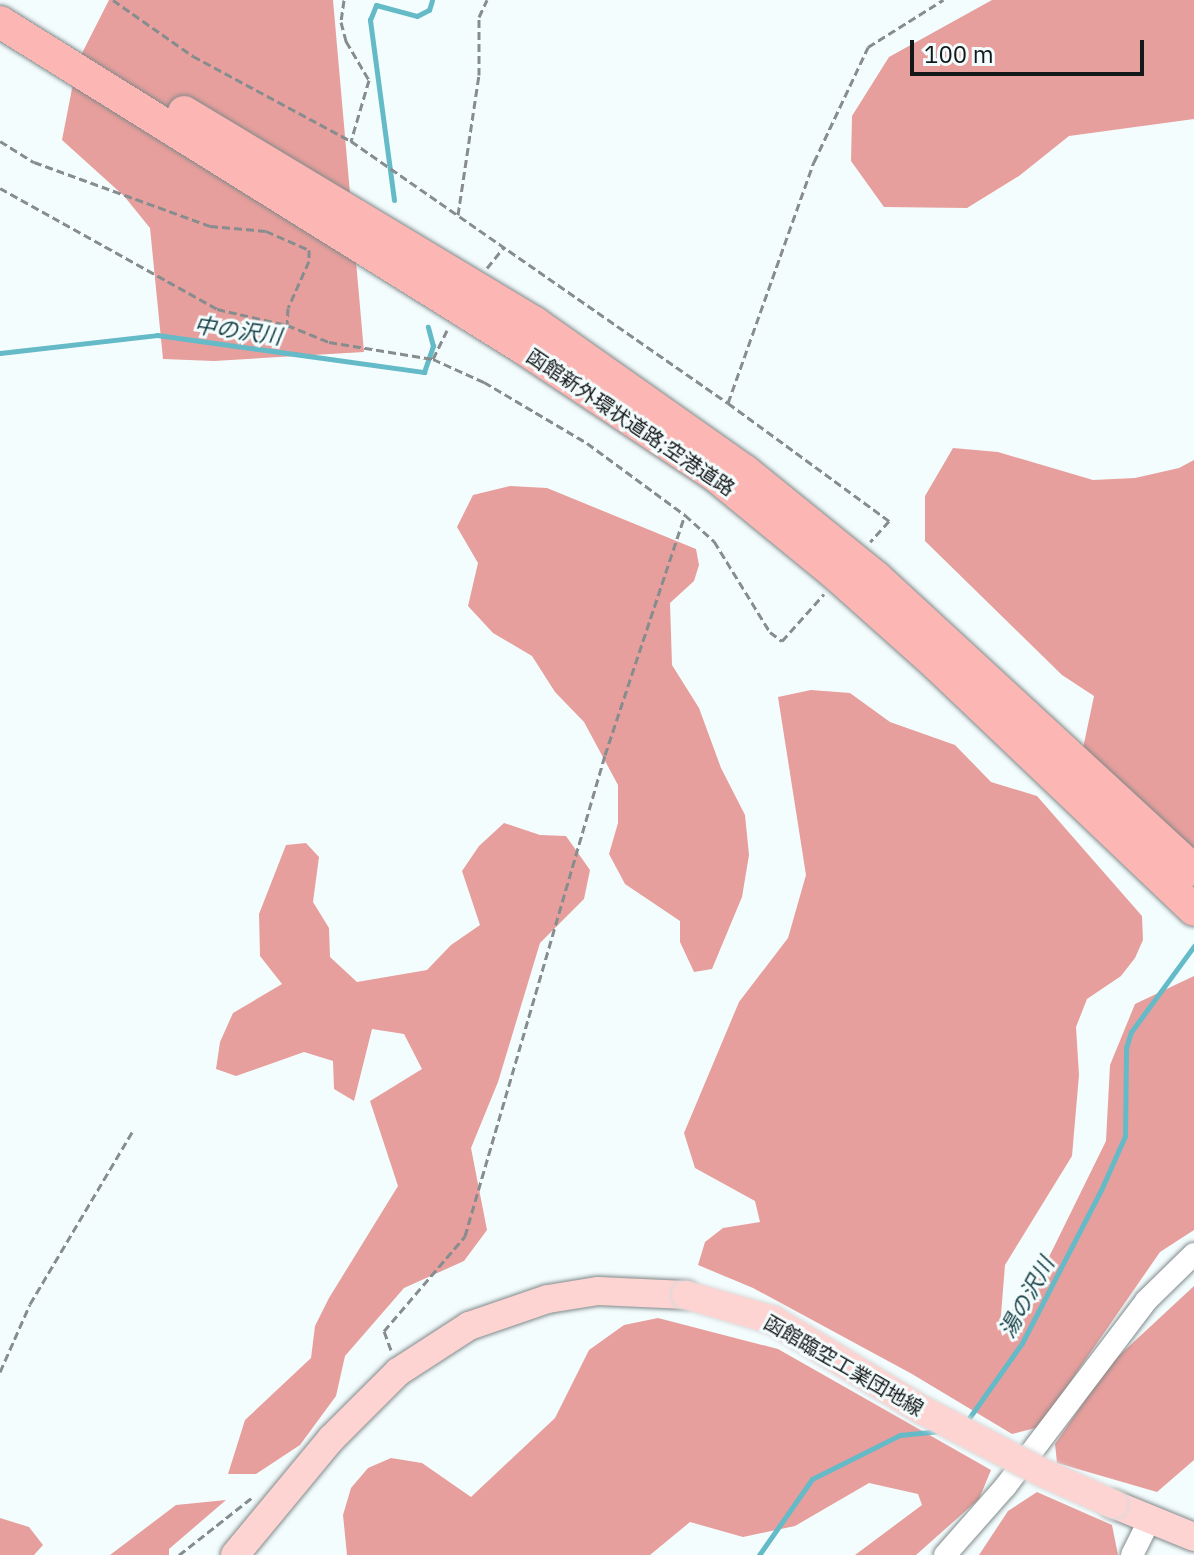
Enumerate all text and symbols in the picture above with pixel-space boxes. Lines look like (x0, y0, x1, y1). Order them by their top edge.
scale bar (914, 24, 1148, 74)
text: 100 m (924, 38, 994, 70)
water label: 中の沢川 (193, 311, 283, 349)
street label: 函館新外環状道路;空港道路 (522, 343, 740, 501)
water label: 湯の沢川 (993, 1252, 1059, 1342)
street label: 函館臨空工業団地線 (760, 1310, 928, 1420)

